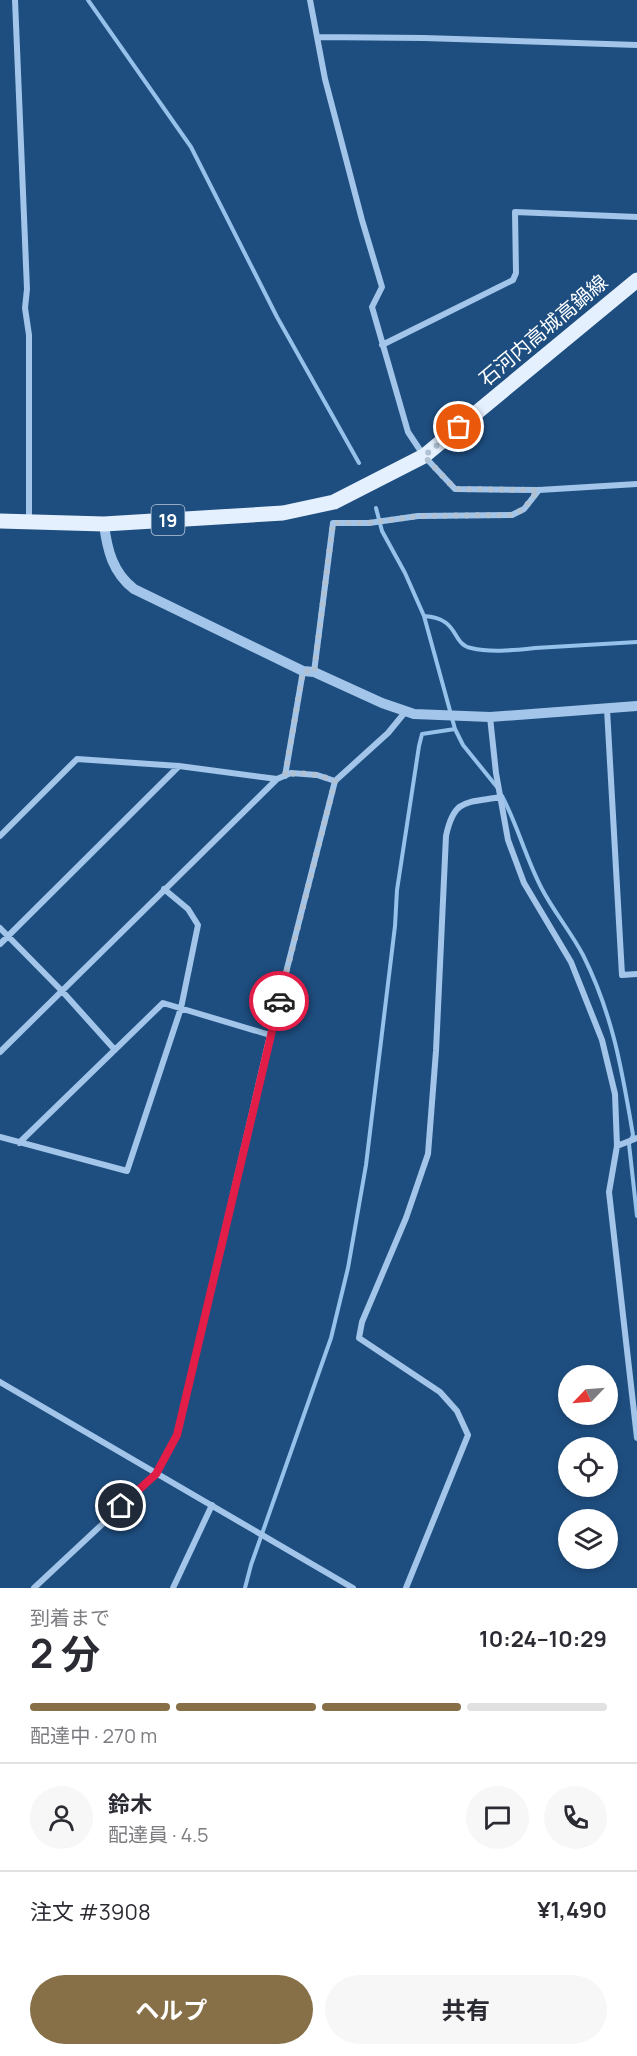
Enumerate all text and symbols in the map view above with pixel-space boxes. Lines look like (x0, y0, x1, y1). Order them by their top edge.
street label: 石河内高城高鍋線 (473, 268, 613, 392)
pin (433, 401, 484, 452)
icon: bag (442, 410, 475, 443)
road number: 19 (152, 505, 184, 535)
courier (249, 971, 309, 1031)
icon: car (263, 985, 296, 1018)
north arrow (558, 1365, 618, 1425)
map controls (558, 1365, 618, 1569)
button: locate (558, 1437, 618, 1497)
pin (95, 1480, 146, 1531)
icon: home (104, 1489, 137, 1522)
button: layers (558, 1509, 618, 1569)
text: 到着まで (30, 1604, 110, 1631)
text: 10:24–10:29 (479, 1624, 607, 1654)
text: 2 分 (30, 1626, 100, 1680)
text: 配達中 · 270 m (30, 1722, 157, 1749)
button: person (30, 1786, 93, 1849)
button: chat (466, 1786, 529, 1849)
button: phone (544, 1786, 607, 1849)
text: 鈴木 (108, 1789, 152, 1819)
text: 配達員 · 4.5 (108, 1821, 209, 1848)
text: ¥1,490 (537, 1895, 607, 1925)
text: 注文 #3908 (30, 1897, 151, 1927)
button: ヘルプ (30, 1975, 313, 2044)
button: 共有 (325, 1975, 607, 2044)

